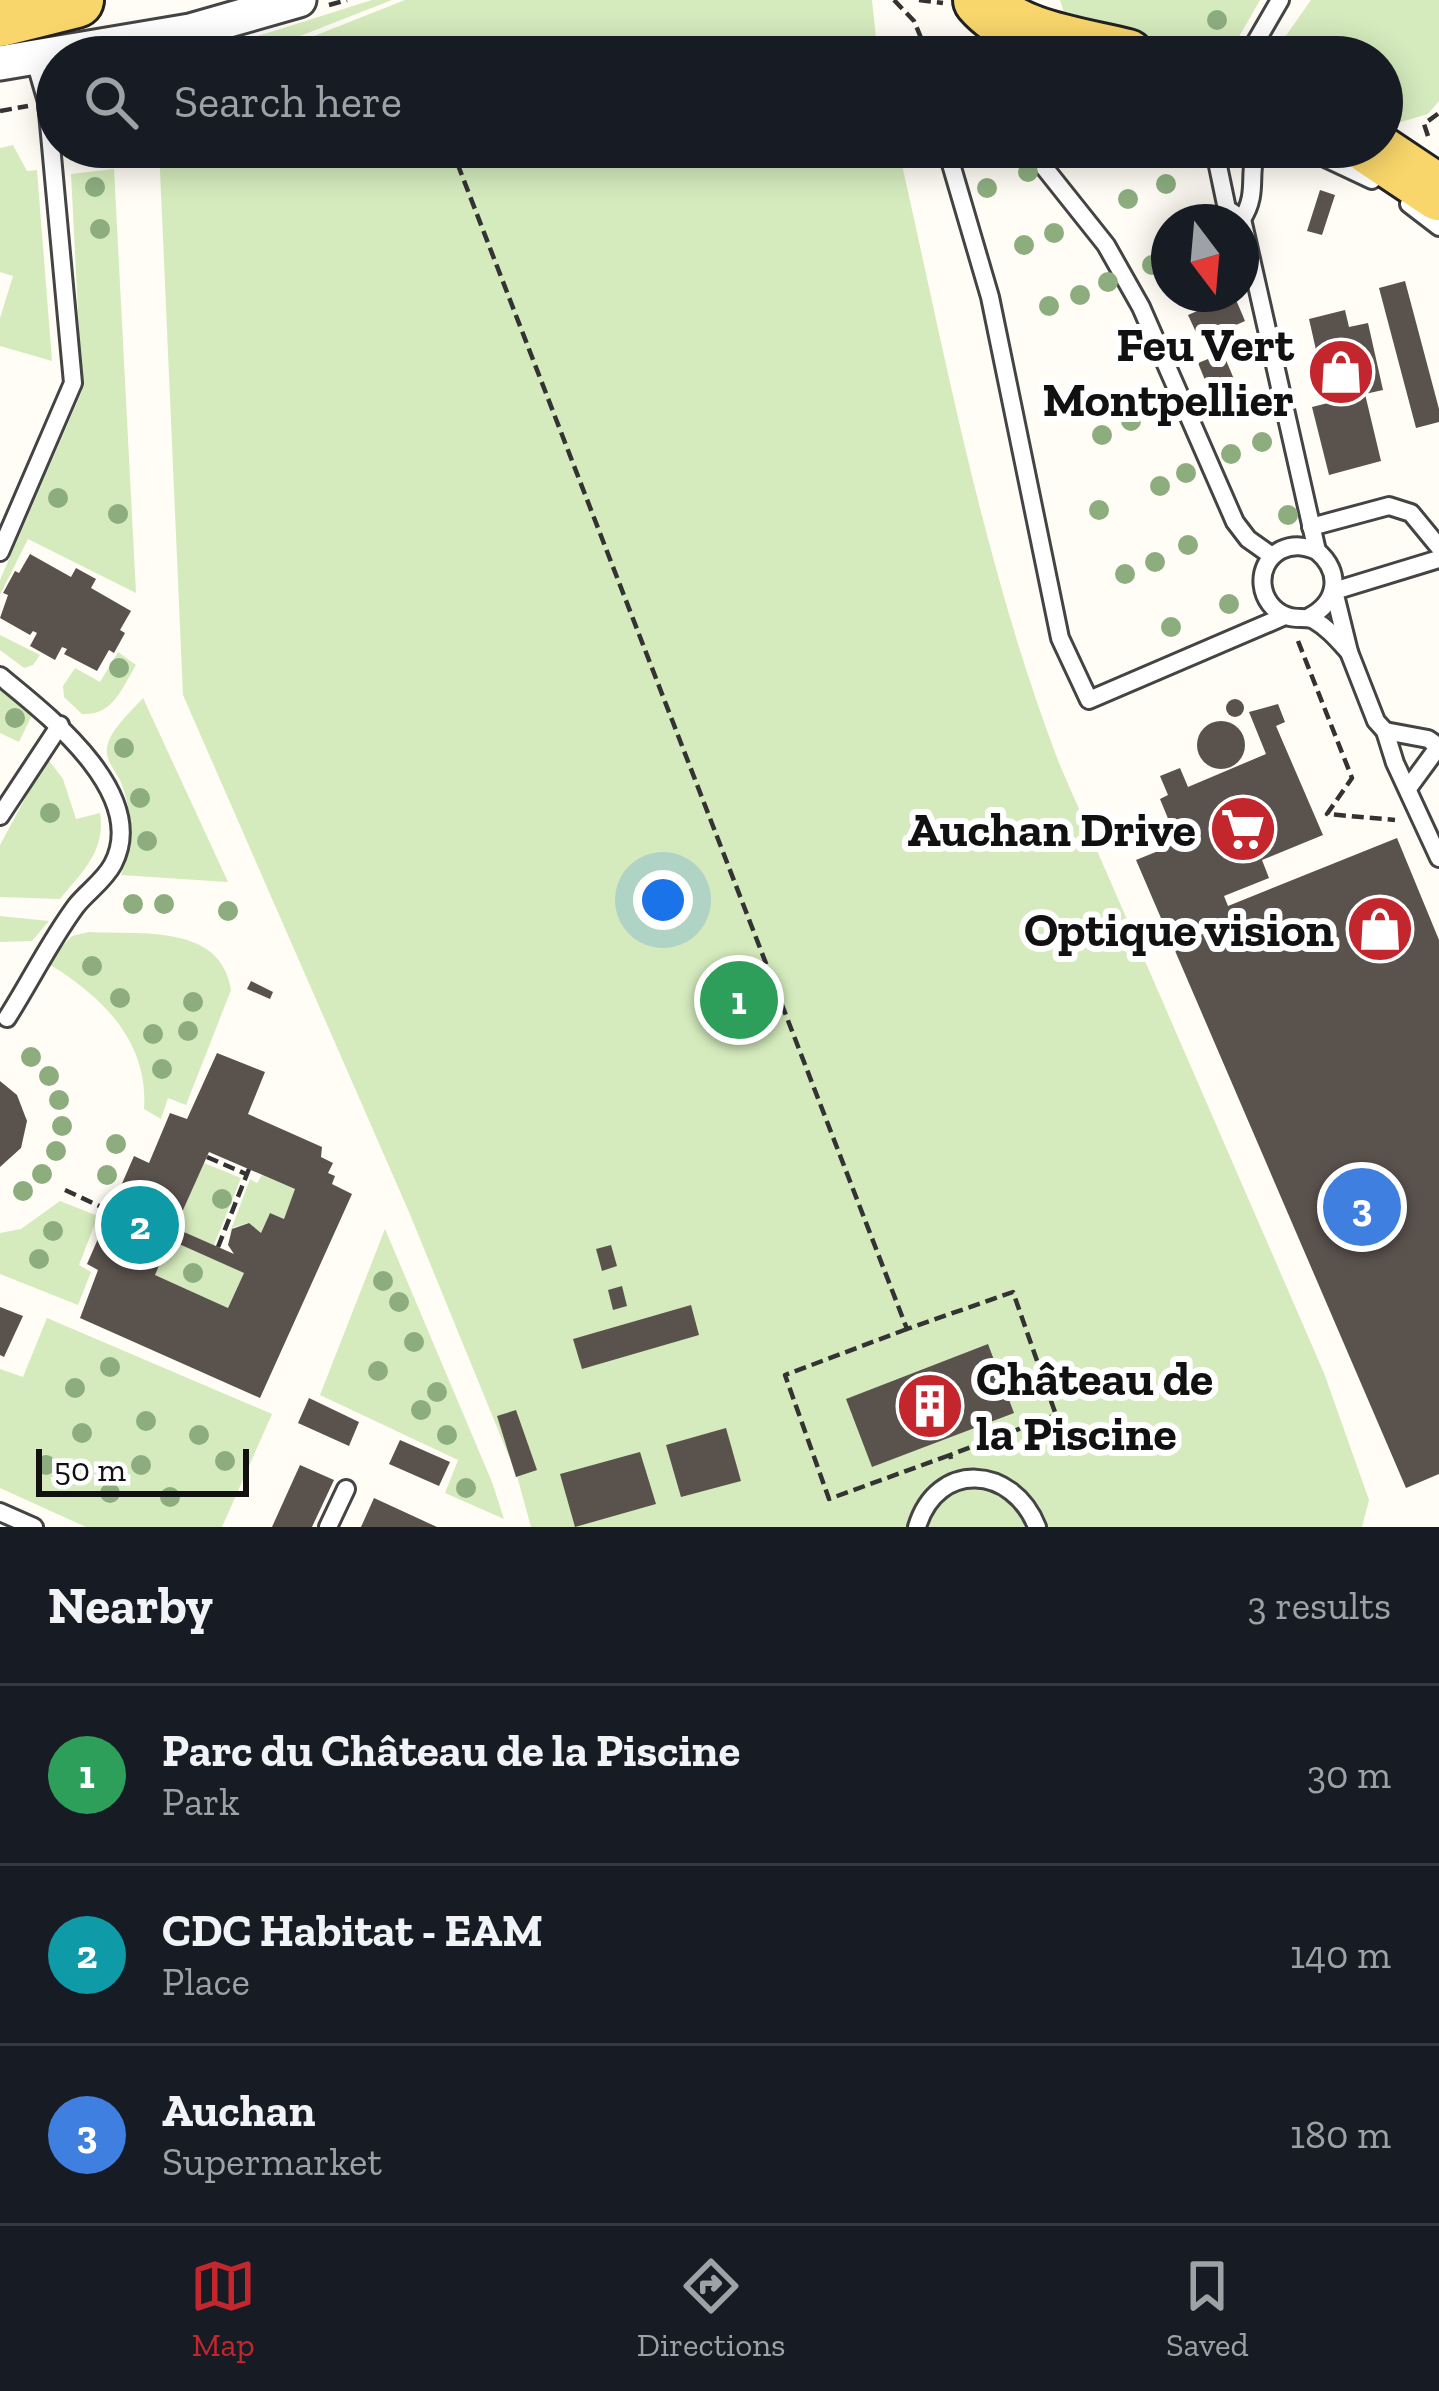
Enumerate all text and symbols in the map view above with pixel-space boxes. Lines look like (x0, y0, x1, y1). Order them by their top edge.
search box (36, 36, 1403, 168)
icon: search (78, 69, 144, 135)
text: Search here (174, 75, 402, 129)
north arrow (1151, 204, 1259, 312)
place label: Feu Vert Montpellier (1042, 316, 1295, 428)
shop icon: Feu Vert Montpellier (1306, 337, 1376, 407)
supermarket icon: Auchan Drive (1208, 794, 1278, 864)
place label: Auchan Drive (907, 801, 1196, 858)
your location (633, 870, 693, 930)
shop icon: Optique vision (1345, 894, 1415, 964)
place label: Optique vision (1024, 901, 1334, 958)
pin: 1 (700, 955, 778, 1045)
pin: 3 (1323, 1162, 1401, 1252)
pin: 2 (101, 1180, 179, 1270)
place label: Château de la Piscine (976, 1350, 1213, 1462)
building icon: Château de la Piscine (895, 1371, 965, 1441)
scale bar (36, 1443, 249, 1496)
text: 50 m (54, 1450, 126, 1489)
text: Nearby (48, 1575, 213, 1636)
text: 3 results (1247, 1582, 1391, 1629)
text: Parc du Château de la Piscine (162, 1724, 740, 1778)
text: 1 (79, 1751, 95, 1798)
text: 30 m (1307, 1751, 1391, 1798)
text: Park (162, 1778, 239, 1825)
text: CDC Habitat - EAM (162, 1904, 543, 1958)
text: 2 (77, 1931, 97, 1978)
text: 140 m (1290, 1931, 1391, 1978)
text: Place (162, 1958, 250, 2005)
text: Auchan (162, 2084, 315, 2138)
text: 3 (77, 2111, 97, 2158)
text: 180 m (1290, 2111, 1391, 2158)
text: Supermarket (162, 2138, 382, 2185)
tab: Map (190, 2253, 256, 2364)
tab: Directions (637, 2253, 786, 2364)
tab: Saved (1166, 2253, 1249, 2364)

